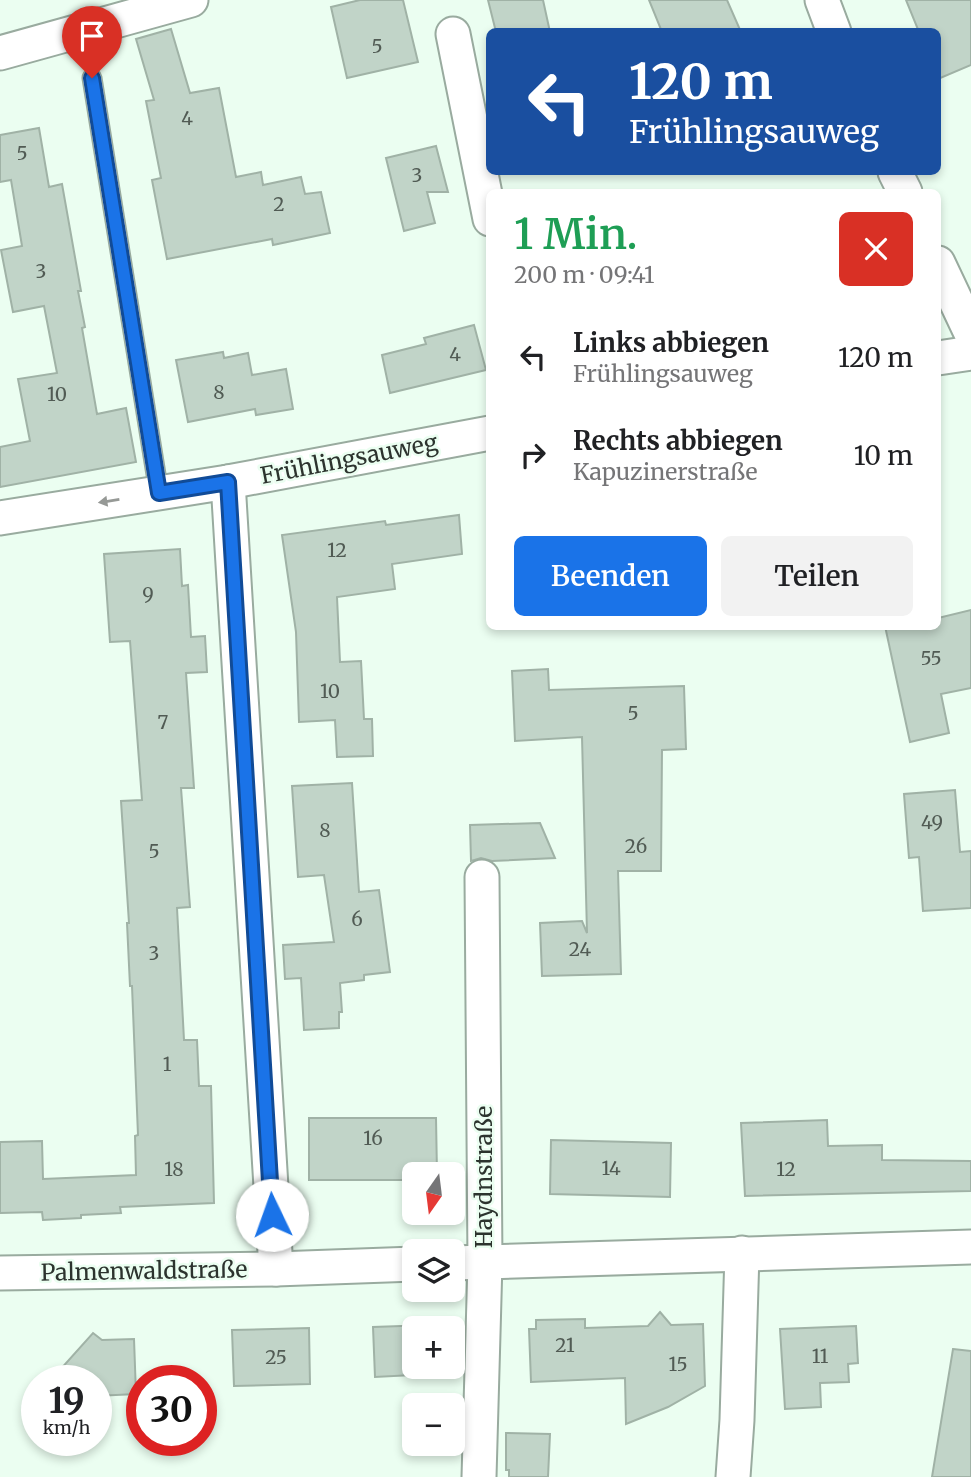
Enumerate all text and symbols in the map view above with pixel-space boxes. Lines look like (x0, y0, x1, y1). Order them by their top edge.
pin (62, 6, 122, 78)
icon: arrive (73, 17, 111, 55)
house number: 5 (371, 34, 383, 58)
text: 120 m (629, 51, 773, 112)
icon: left (514, 56, 605, 147)
house number: 4 (181, 106, 193, 130)
text: Frühlingsauweg (629, 112, 879, 152)
house number: 5 (16, 141, 28, 165)
house number: 3 (412, 163, 422, 187)
house number: 2 (273, 192, 285, 216)
text: 1 Min. (514, 208, 638, 260)
button: close (839, 212, 913, 286)
house number: 3 (36, 259, 46, 283)
text: 200 m · 09:41 (514, 260, 654, 289)
text: Links abbiegen (573, 326, 769, 359)
icon: left (514, 338, 552, 376)
text: 120 m (838, 341, 913, 374)
house number: 4 (449, 342, 461, 366)
text: Frühlingsauweg (573, 359, 753, 388)
house number: 8 (213, 380, 225, 404)
house number: 10 (47, 382, 67, 406)
text: Rechts abbiegen (573, 424, 783, 457)
street label: Frühlingsauweg (258, 427, 440, 490)
icon: right (514, 436, 552, 474)
text: 10 m (854, 439, 913, 472)
text: Kapuzinerstraße (573, 457, 758, 486)
one-way arrow (98, 496, 120, 507)
button: Beenden (514, 536, 707, 616)
button: Teilen (721, 536, 913, 616)
house number: 12 (327, 538, 347, 562)
house number: 9 (142, 582, 154, 606)
house number: 55 (920, 646, 942, 670)
house number: 10 (320, 679, 340, 703)
house number: 5 (627, 701, 639, 725)
house number: 7 (158, 710, 169, 734)
house number: 49 (921, 810, 943, 834)
house number: 8 (319, 818, 331, 842)
house number: 26 (625, 834, 647, 858)
house number: 5 (148, 839, 160, 863)
house number: 6 (351, 907, 363, 931)
house number: 24 (569, 937, 592, 961)
house number: 3 (149, 941, 159, 965)
house number: 1 (163, 1052, 172, 1076)
street label: Haydnstraße (469, 1106, 498, 1248)
house number: 16 (363, 1126, 383, 1150)
house number: 14 (601, 1156, 621, 1180)
house number: 18 (164, 1157, 184, 1181)
house number: 12 (776, 1157, 796, 1181)
north arrow (402, 1162, 466, 1225)
map controls (402, 1162, 465, 1456)
position arrow (235, 1178, 309, 1252)
button: layers (402, 1239, 465, 1302)
street label: Palmenwaldstraße (40, 1254, 248, 1287)
button: + (402, 1316, 465, 1379)
house number: 21 (555, 1333, 575, 1357)
house number: 11 (812, 1344, 829, 1368)
house number: 25 (265, 1345, 287, 1369)
house number: 15 (668, 1352, 688, 1376)
speed limit sign: 30 (126, 1365, 217, 1456)
text: 19 (48, 1379, 85, 1423)
button: − (402, 1393, 465, 1456)
text: km/h (43, 1416, 90, 1439)

